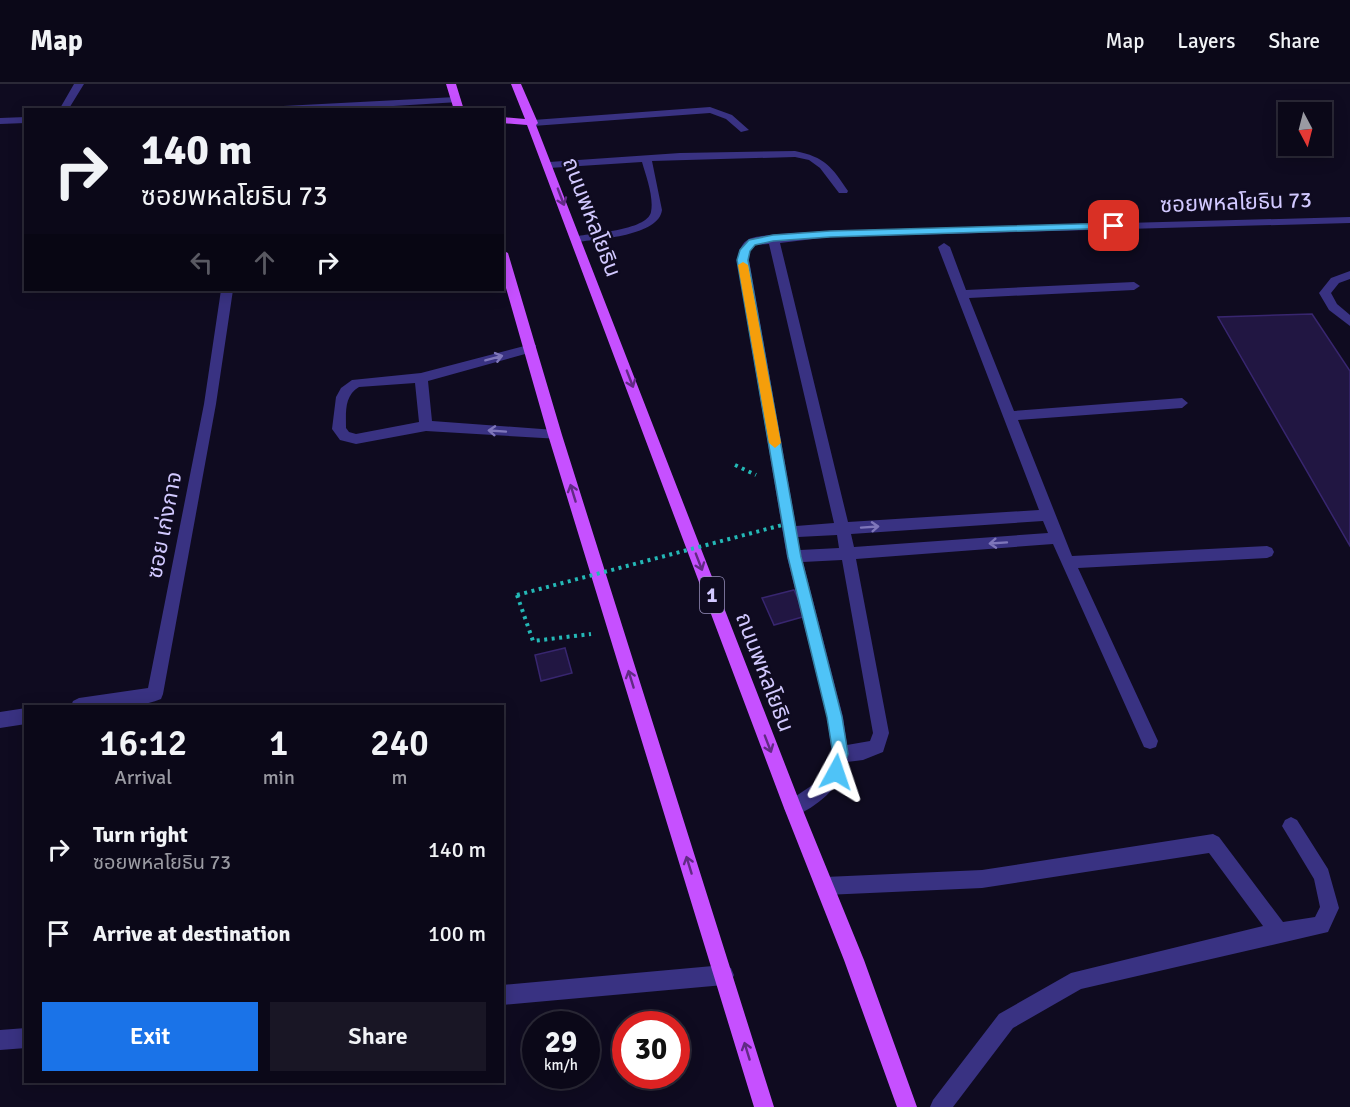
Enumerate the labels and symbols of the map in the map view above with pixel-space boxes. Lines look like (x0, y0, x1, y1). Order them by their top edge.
north arrow (1278, 102, 1332, 156)
street label: ถนนพหลโยธิน (557, 154, 627, 280)
street label: ซอยพหลโยธิน 73 (1160, 186, 1312, 218)
one-way arrow (556, 187, 567, 206)
pin (1088, 200, 1139, 251)
one-way arrow (484, 352, 503, 363)
one-way arrow (625, 370, 636, 388)
one-way arrow (487, 425, 507, 436)
street label: ซอย เก่งกาจ (140, 469, 188, 581)
one-way arrow (567, 484, 578, 503)
one-way arrow (859, 521, 879, 532)
one-way arrow (989, 537, 1009, 548)
one-way arrow (694, 552, 705, 571)
road number: 1 (700, 577, 724, 613)
street label: ถนนพหลโยธิน (730, 609, 800, 735)
one-way arrow (625, 670, 636, 689)
one-way arrow (764, 734, 775, 753)
position arrow (804, 740, 868, 804)
one-way arrow (683, 856, 694, 875)
speed limit sign: 30 (612, 1011, 690, 1089)
one-way arrow (741, 1042, 752, 1061)

